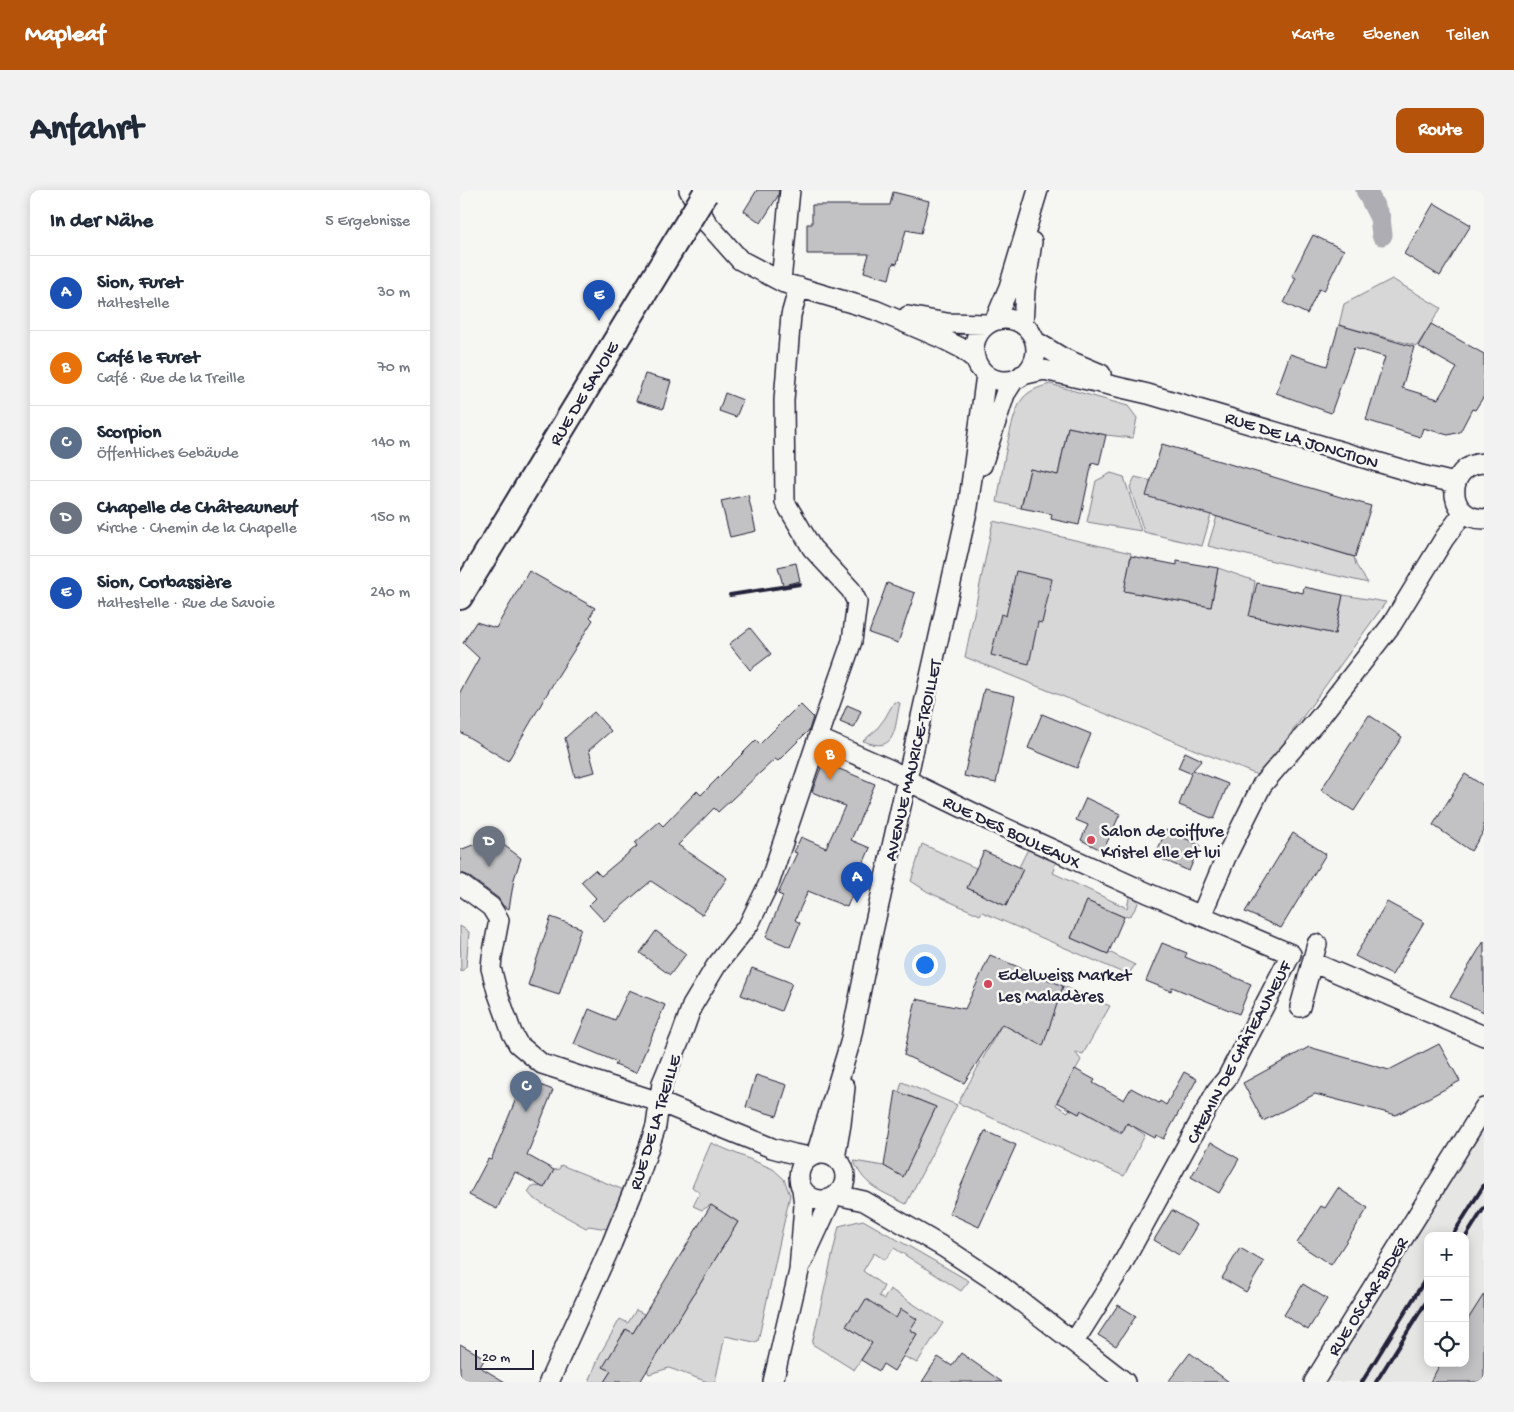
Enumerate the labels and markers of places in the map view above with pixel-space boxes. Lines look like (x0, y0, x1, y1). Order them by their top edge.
pin: E (583, 280, 615, 321)
pin: B (814, 739, 846, 780)
place label: Salon de coiffure Kristel elle et lui (1101, 822, 1225, 864)
pin: D (473, 826, 505, 867)
marker: Salon de coiffure Kristel elle et lui (1085, 834, 1097, 846)
pin: A (841, 862, 873, 903)
place label: Edelweiss Market Les Maladères (998, 966, 1133, 1008)
marker: Edelweiss Market Les Maladères (982, 978, 994, 990)
pin: C (510, 1071, 542, 1112)

